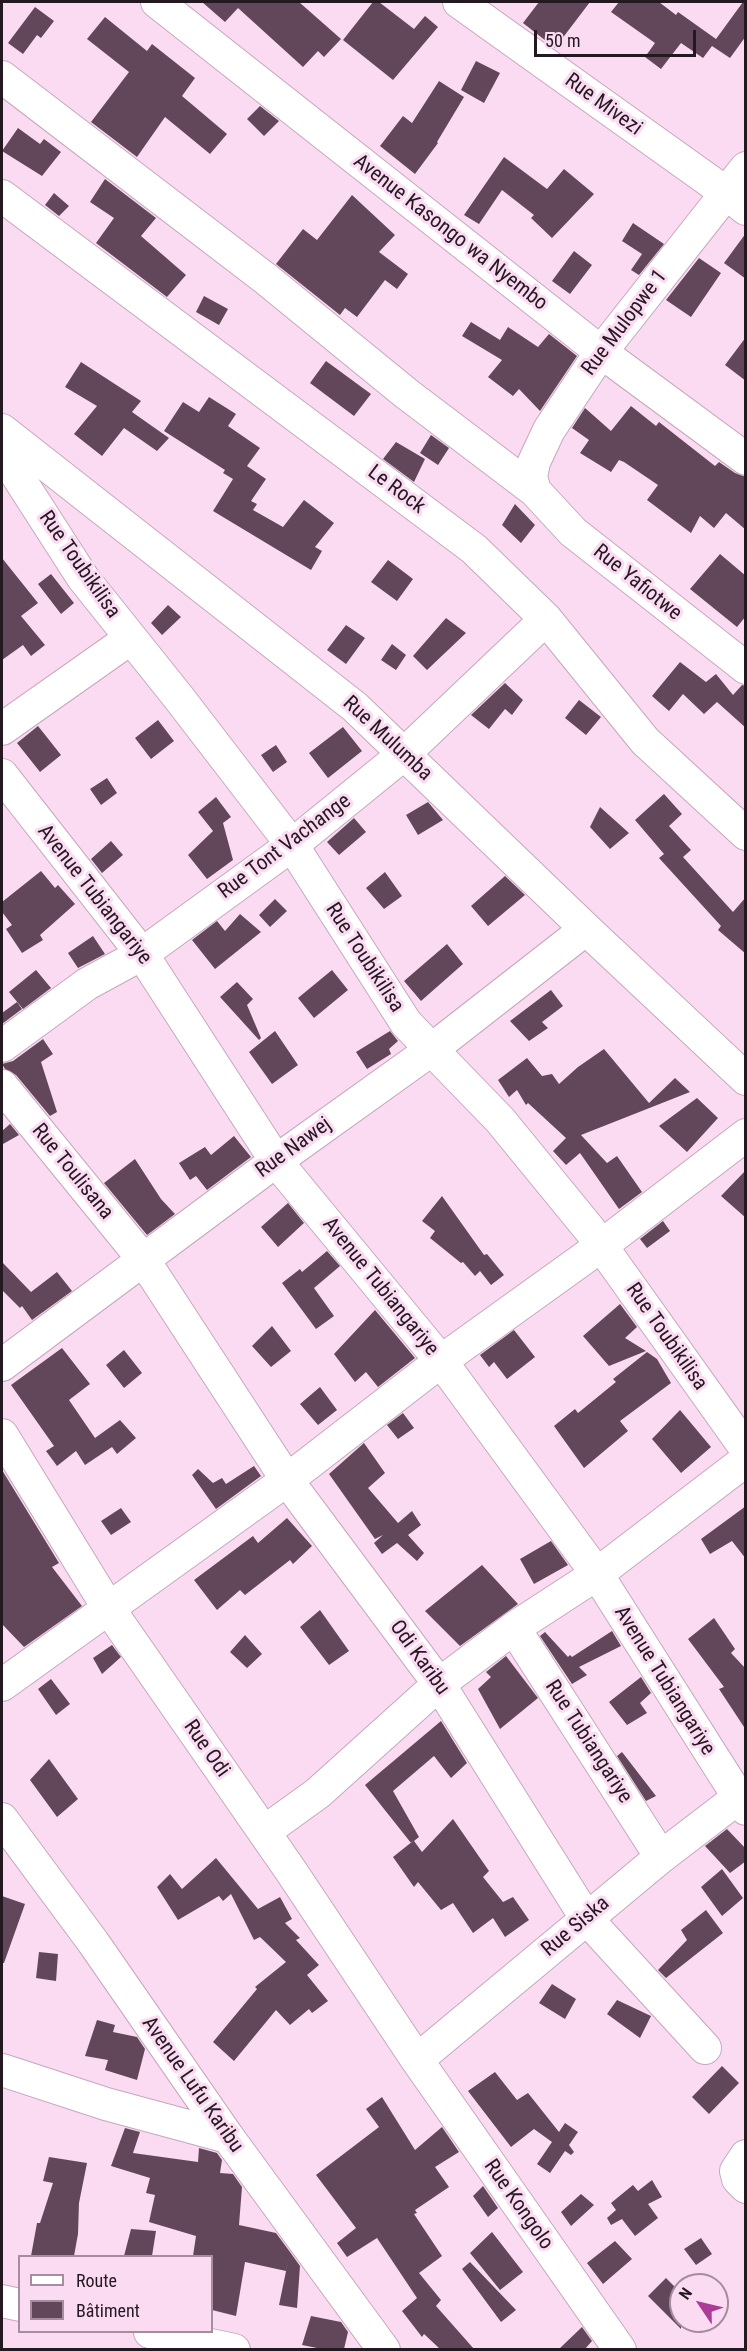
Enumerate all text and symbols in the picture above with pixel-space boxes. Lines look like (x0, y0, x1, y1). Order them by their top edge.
scale bar (537, 18, 699, 56)
text: 50 m (545, 30, 580, 51)
street label: Rue Mivezi (559, 69, 647, 141)
street label: Avenue Kasongo wa Nyembo (348, 149, 552, 317)
street label: Rue Mulopwe 1 (577, 265, 673, 381)
street label: Le Rock (362, 460, 430, 520)
street label: Rue Toubikilisa (33, 506, 125, 624)
street label: Rue Yafiotwe (588, 540, 686, 626)
street label: Rue Mulumba (337, 691, 437, 787)
street label: Rue Tont Vachange (214, 789, 356, 905)
street label: Avenue Tubiangariye (31, 820, 157, 970)
street label: Rue Toubikilisa (319, 899, 409, 1017)
street label: Rue Nawej (251, 1112, 337, 1184)
street label: Rue Toulisana (26, 1119, 118, 1225)
street label: Avenue Tubiangariye (316, 1213, 444, 1361)
street label: Rue Toubikilisa (620, 1278, 712, 1396)
street label: Avenue Tubiangariye (608, 1602, 720, 1760)
street label: Odi Karibu (384, 1616, 454, 1700)
street label: Rue Tubiangariye (539, 1676, 637, 1808)
street label: Rue Odi (177, 1716, 235, 1782)
street label: Rue Siska (537, 1891, 615, 1963)
street label: Avenue Lufu Karibu (136, 2012, 248, 2158)
street label: Rue Kongolo (478, 2155, 558, 2255)
legend (18, 2255, 213, 2333)
text: Route (76, 2270, 117, 2291)
north arrow (669, 2273, 729, 2333)
text: N (675, 2284, 696, 2303)
text: Bâtiment (76, 2300, 140, 2321)

